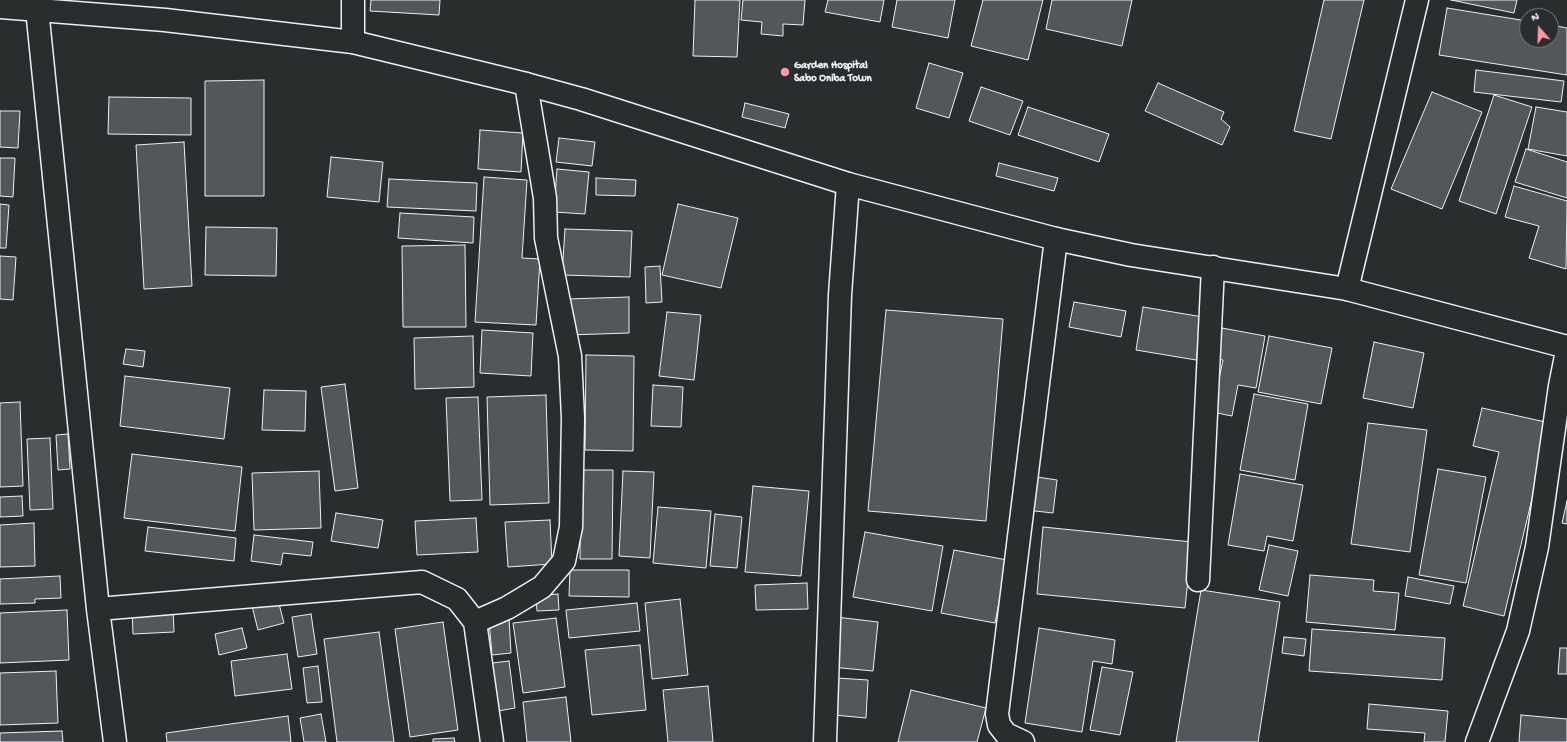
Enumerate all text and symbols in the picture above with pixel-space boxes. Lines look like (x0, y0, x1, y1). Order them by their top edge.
north arrow (1519, 8, 1559, 48)
text: N (1530, 11, 1541, 25)
place label: Garden Hospital Sabo Oniba Town (794, 59, 872, 85)
marker: Garden Hospital Sabo Oniba Town (779, 66, 791, 78)

